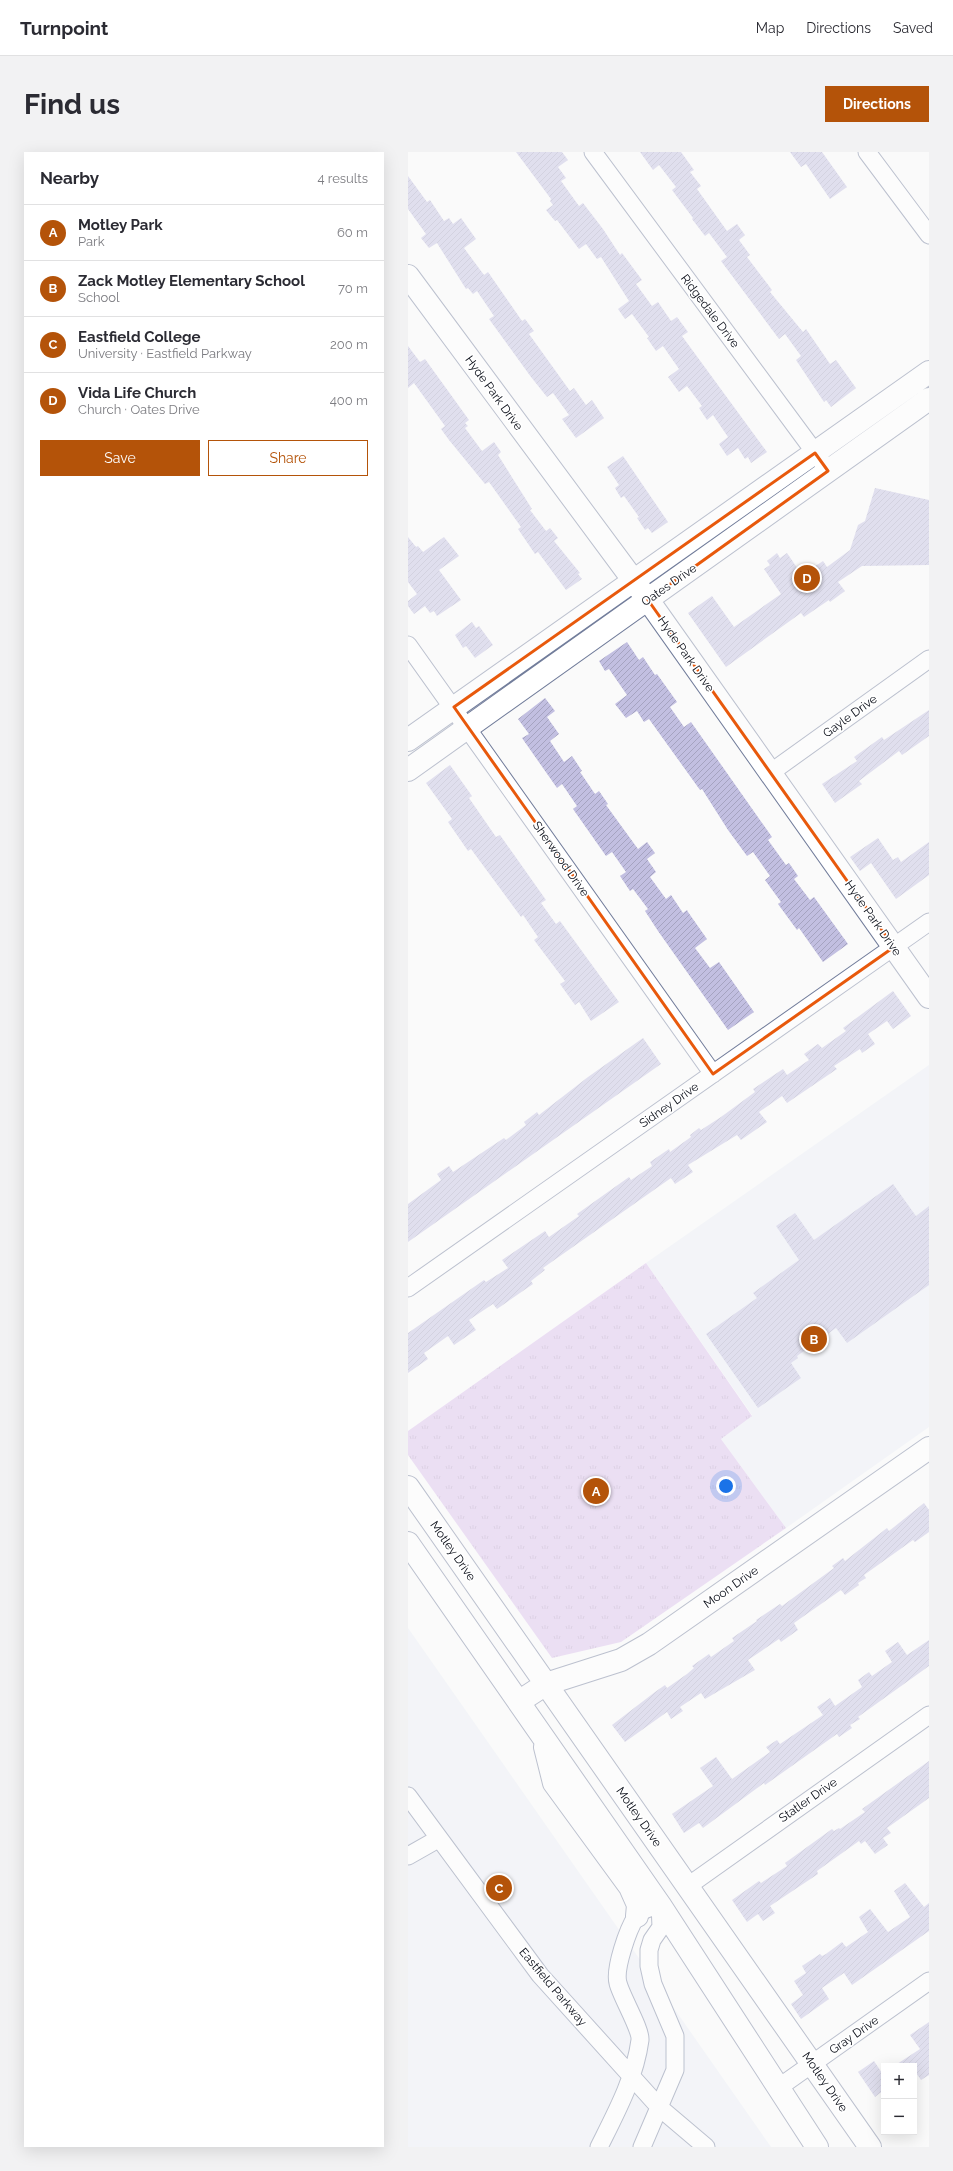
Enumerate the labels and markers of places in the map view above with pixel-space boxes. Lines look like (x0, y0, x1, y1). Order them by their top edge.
pin: D (794, 563, 820, 593)
pin: B (801, 1324, 827, 1354)
pin: A (583, 1476, 609, 1506)
pin: C (486, 1873, 512, 1903)

